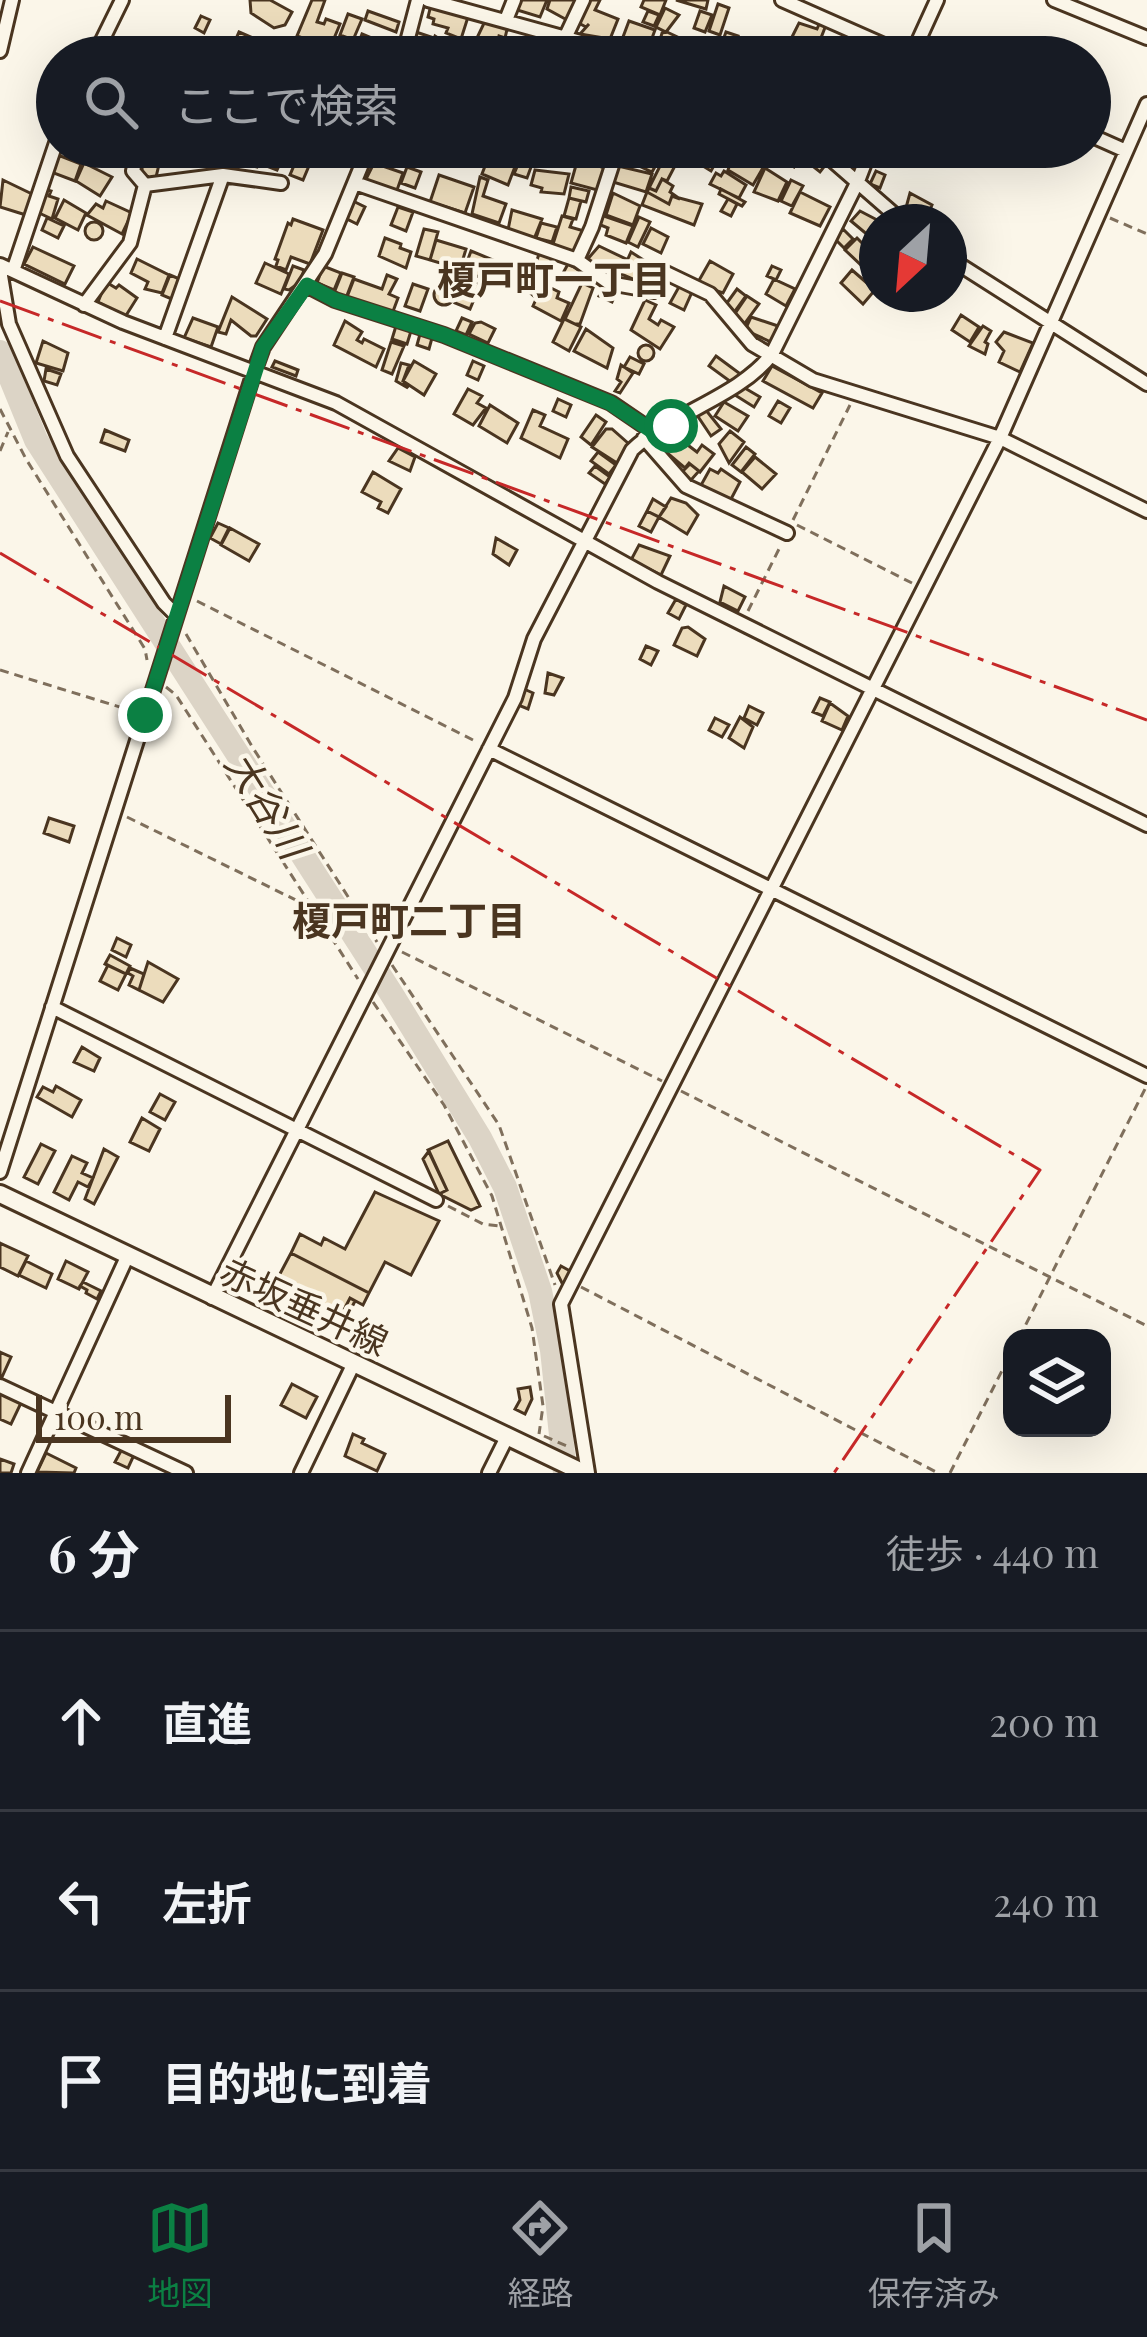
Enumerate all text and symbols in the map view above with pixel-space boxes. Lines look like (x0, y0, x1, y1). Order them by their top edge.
search box (36, 36, 1111, 168)
icon: search (78, 69, 144, 135)
text: ここで検索 (174, 73, 399, 133)
north arrow (859, 204, 967, 312)
district label: 榎戸町一丁目 (437, 252, 671, 304)
route start (644, 399, 698, 453)
route end (118, 688, 172, 742)
water label: 大谷川 (215, 741, 323, 871)
district label: 榎戸町二丁目 (292, 893, 526, 945)
street label: 赤坂垂井線 (213, 1245, 397, 1365)
map controls (1003, 1329, 1111, 1437)
button: layers (1003, 1329, 1111, 1437)
scale bar (36, 1389, 231, 1442)
text: 100 m (54, 1394, 143, 1438)
text: 6 分 (48, 1518, 140, 1586)
text: 徒歩 · 440 m (886, 1526, 1099, 1578)
icon: ahead (48, 1688, 114, 1754)
text: 直進 (162, 1691, 252, 1751)
text: 200 m (989, 1695, 1099, 1747)
icon: left (48, 1868, 114, 1934)
text: 左折 (162, 1871, 252, 1931)
text: 240 m (993, 1875, 1099, 1927)
icon: arrive (48, 2048, 114, 2114)
text: 目的地に到着 (162, 2051, 432, 2111)
tab: 地図 (147, 2195, 213, 2315)
tab: 経路 (507, 2195, 573, 2315)
tab: 保存済み (868, 2195, 1000, 2315)

